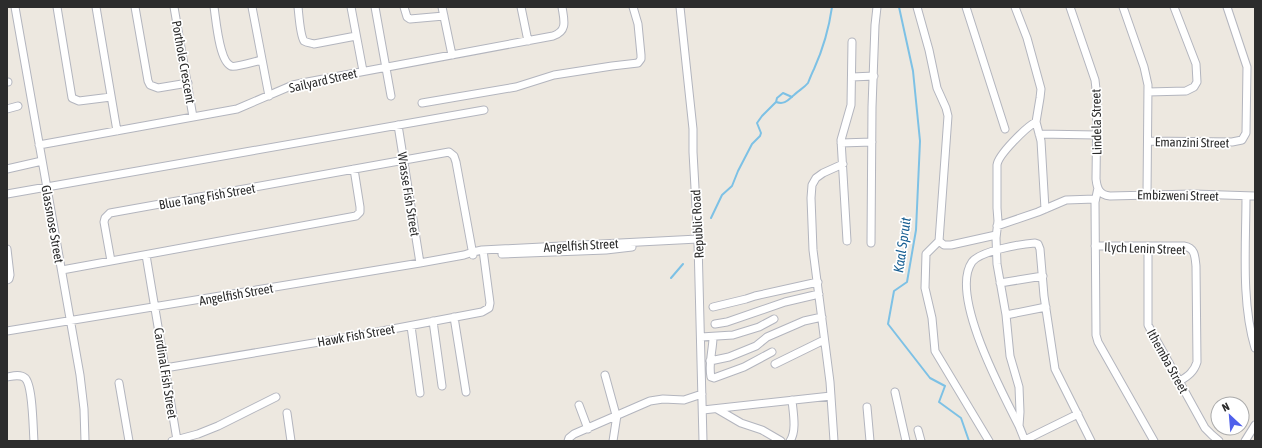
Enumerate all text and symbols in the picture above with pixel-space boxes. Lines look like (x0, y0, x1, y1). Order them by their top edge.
street label: Porthole Crescent (169, 19, 198, 105)
street label: Sailyard Street (288, 65, 359, 96)
street label: Lindela Street (1088, 89, 1105, 155)
street label: Emanzini Street (1155, 134, 1230, 151)
street label: Wrasse Fish Street (394, 151, 423, 238)
street label: Blue Tang Fish Street (158, 181, 257, 212)
street label: Glassnose Street (38, 184, 67, 264)
street label: Embizweni Street (1137, 187, 1219, 204)
street label: Republic Road (688, 189, 707, 259)
water label: Kaal Spruit (890, 216, 914, 274)
street label: Angelfish Street (543, 236, 619, 255)
street label: Ilych Lenin Street (1104, 240, 1186, 257)
street label: Angelfish Street (198, 281, 275, 308)
street label: Hawk Fish Street (316, 321, 396, 350)
street label: Ithemba Street (1144, 326, 1191, 396)
street label: Cardinal Fish Street (151, 327, 180, 420)
north arrow (1210, 396, 1250, 436)
text: N (1220, 400, 1231, 414)

